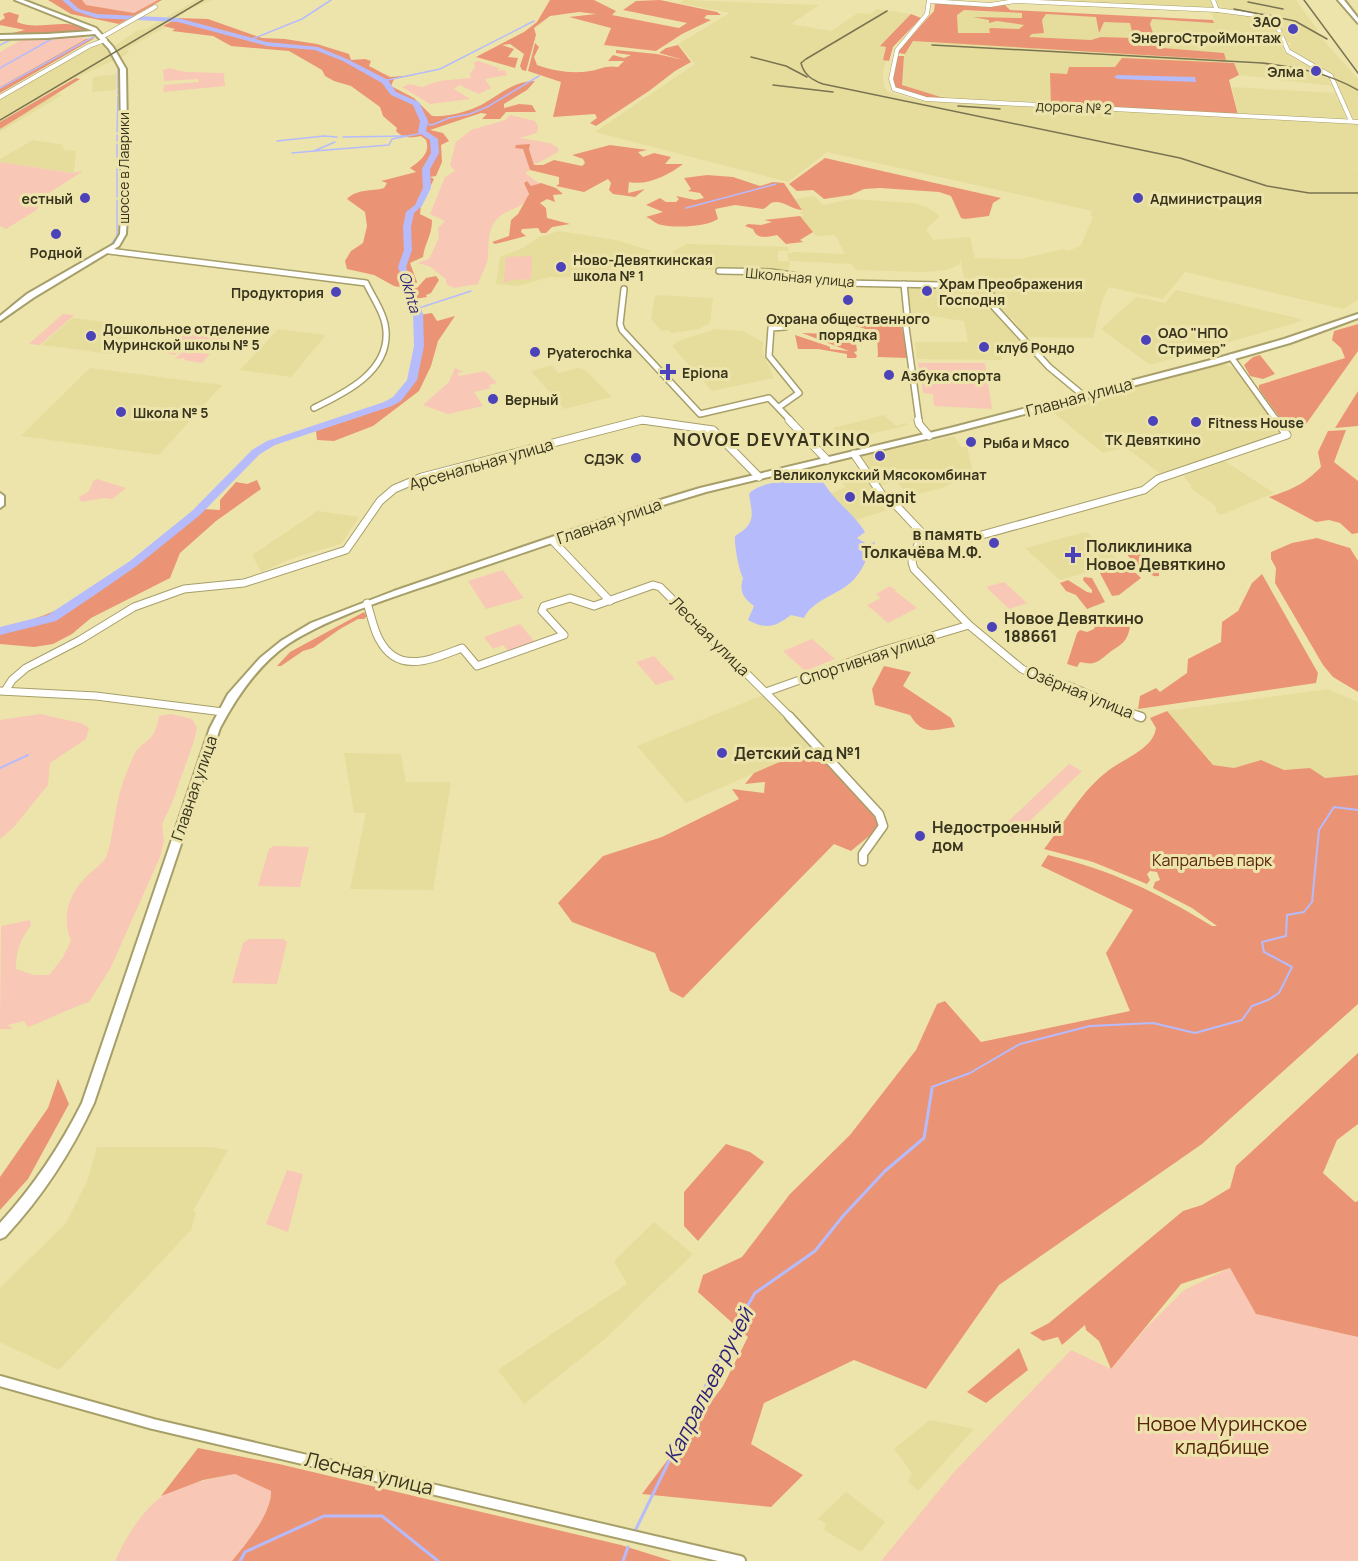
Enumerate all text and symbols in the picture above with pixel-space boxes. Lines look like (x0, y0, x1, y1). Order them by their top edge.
place label: ЗАО ЭнергоСтройМонтаж (1131, 12, 1281, 47)
marker: ЗАО ЭнергоСтройМонтаж (1286, 22, 1300, 36)
place label: Элма (1267, 62, 1304, 81)
marker: Элма (1309, 64, 1323, 78)
street label: дорога № 2 (1035, 96, 1113, 118)
street label: шоссе в Лаврики (114, 112, 133, 224)
place label: естный (22, 189, 73, 208)
place label: Администрация (1150, 189, 1262, 208)
marker: естный (78, 191, 92, 205)
marker: Администрация (1131, 191, 1145, 205)
marker: Родной (49, 227, 63, 241)
place label: Родной (30, 243, 82, 262)
place label: Ново-Девяткинская школа № 1 (573, 250, 713, 285)
marker: Ново-Девяткинская школа № 1 (554, 260, 568, 274)
street label: Школьная улица (745, 263, 855, 291)
water label: Okhta (394, 269, 426, 316)
place label: Храм Преображения Господня (939, 274, 1083, 309)
place label: Продуктория (231, 283, 324, 302)
marker: Храм Преображения Господня (920, 284, 934, 298)
marker: Продуктория (329, 285, 343, 299)
marker: Охрана общественного порядка (841, 293, 855, 307)
place label: Охрана общественного порядка (766, 309, 930, 344)
place label: Дошкольное отделение Муринской школы № 5 (103, 319, 270, 354)
place label: ОАО "НПО Стример" (1158, 323, 1228, 358)
marker: Дошкольное отделение Муринской школы № 5 (84, 329, 98, 343)
marker: ОАО "НПО Стример" (1139, 333, 1153, 347)
place label: клуб Рондо (996, 338, 1075, 357)
marker: клуб Рондо (977, 340, 991, 354)
place label: Pyaterochka (547, 343, 632, 362)
marker: Pyaterochka (528, 345, 542, 359)
marker: Epiona (659, 363, 677, 381)
place label: Epiona (682, 363, 728, 382)
place label: Азбука спорта (901, 366, 1001, 385)
marker: Азбука спорта (882, 368, 896, 382)
street label: Главная улица (1023, 372, 1135, 422)
place label: Верный (505, 390, 558, 409)
marker: Верный (486, 392, 500, 406)
place label: Школа № 5 (133, 403, 208, 422)
marker: Школа № 5 (114, 405, 128, 419)
place label: Fitness House (1208, 413, 1304, 432)
marker: ТК Девяткино (1146, 414, 1160, 428)
marker: Fitness House (1189, 415, 1203, 429)
district label: NOVOE DEVYATKINO (673, 427, 871, 451)
place label: ТК Девяткино (1105, 430, 1201, 449)
street label: Арсенальная улица (406, 433, 556, 495)
place label: Рыба и Мясо (983, 433, 1070, 452)
marker: Рыба и Мясо (964, 435, 978, 449)
place label: СДЭК (584, 449, 625, 468)
marker: Великолукский Мясокомбинат (873, 449, 887, 463)
marker: СДЭК (629, 451, 643, 465)
place label: Великолукский Мясокомбинат (773, 465, 987, 484)
place label: Magnit (862, 486, 916, 508)
marker: Magnit (843, 490, 857, 504)
street label: Главная улица (554, 493, 664, 549)
place label: в память Толкачёва М.Ф. (862, 523, 982, 563)
place label: Поликлиника Новое Девяткино (1086, 535, 1226, 575)
marker: в память Толкачёва М.Ф. (987, 536, 1001, 550)
marker: Поликлиника Новое Девяткино (1064, 546, 1082, 564)
street label: Лесная улица (665, 591, 755, 681)
place label: Новое Девяткино 188661 (1004, 607, 1144, 647)
marker: Новое Девяткино 188661 (985, 620, 999, 634)
street label: Спортивная улица (797, 626, 937, 690)
street label: Озёрная улица (1023, 660, 1137, 724)
street label: Главная улица (166, 733, 222, 843)
place label: Детский сад №1 (734, 742, 861, 764)
marker: Детский сад №1 (715, 746, 729, 760)
place label: Недостроенный дом (932, 816, 1062, 856)
marker: Недостроенный дом (913, 829, 927, 843)
park label: Капральев парк (1152, 849, 1273, 871)
water label: Капральев ручей (657, 1301, 760, 1467)
park label: Новое Муринское кладбище (1137, 1410, 1307, 1460)
street label: Лесная улица (302, 1445, 436, 1501)

